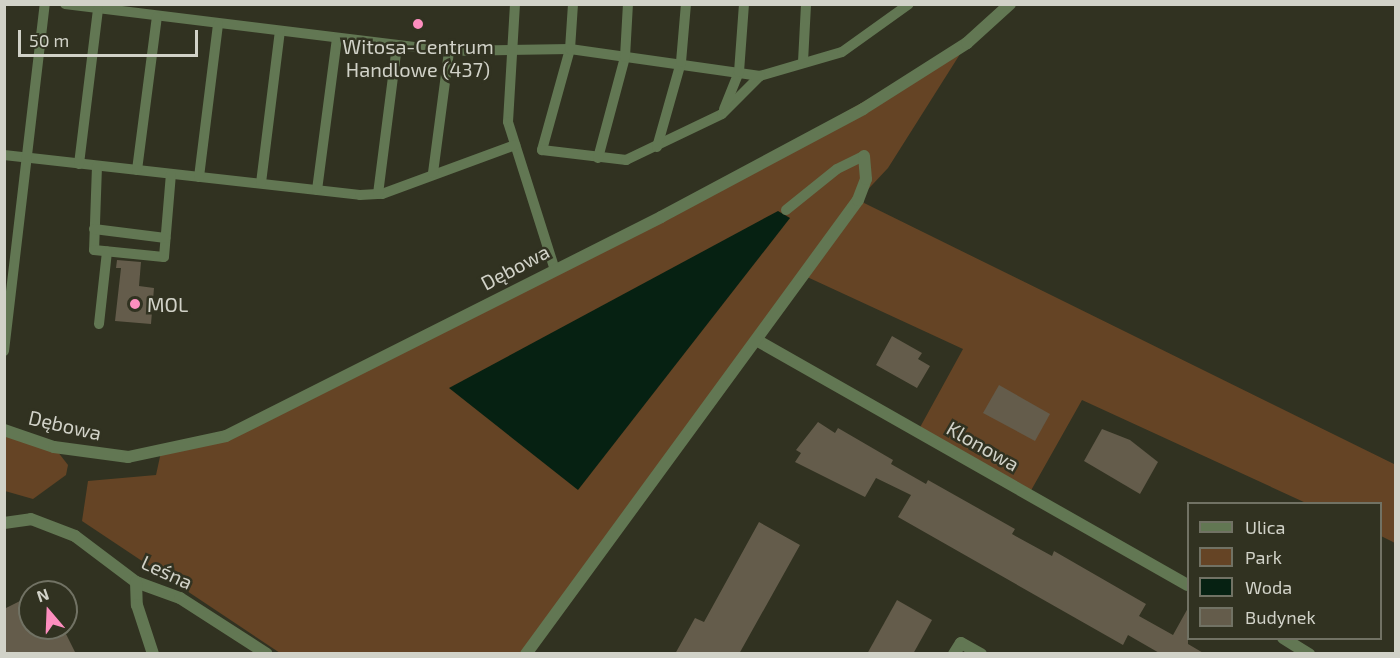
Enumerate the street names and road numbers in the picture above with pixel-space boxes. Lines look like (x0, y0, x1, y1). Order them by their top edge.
street label: Dębowa (477, 239, 553, 295)
street label: Dębowa (26, 405, 104, 445)
street label: Klonowa (943, 416, 1023, 476)
street label: Leśna (138, 550, 196, 594)

